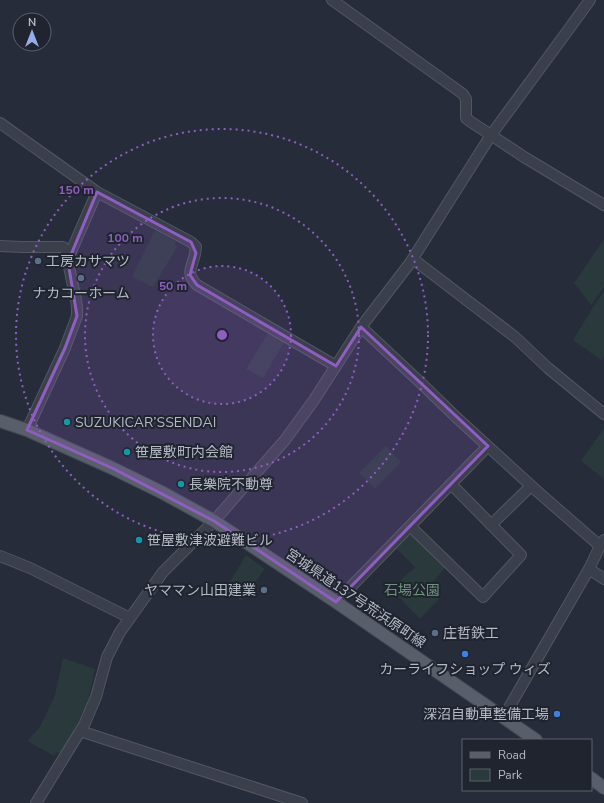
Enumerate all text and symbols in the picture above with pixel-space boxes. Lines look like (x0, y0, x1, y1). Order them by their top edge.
north arrow (12, 12, 52, 52)
text: N (28, 15, 36, 30)
text: 150 m (58, 182, 94, 198)
text: 100 m (107, 230, 143, 246)
place label: 工房カサマツ (46, 252, 130, 271)
marker: 工房カサマツ (33, 256, 43, 266)
marker: ナカコーホーム (76, 273, 86, 283)
text: 50 m (159, 278, 187, 294)
place label: ナカコーホーム (32, 284, 130, 303)
centre of rings (215, 328, 229, 342)
place label: SUZUKICAR’SSENDAI (75, 413, 216, 432)
marker: SUZUKICAR’SSENDAI (62, 417, 72, 427)
place label: 笹屋敷町内会館 (135, 443, 233, 462)
marker: 笹屋敷町内会館 (122, 447, 132, 457)
place label: 長樂院不動尊 (189, 475, 273, 494)
marker: 長樂院不動尊 (176, 479, 186, 489)
place label: 笹屋敷津波避難ビル (147, 531, 273, 550)
marker: 笹屋敷津波避難ビル (134, 535, 144, 545)
street label: 宮城県道137号荒浜原町線 (282, 544, 430, 652)
place label: ヤママン山田建業 (144, 581, 256, 600)
park label: 石場公園 (384, 581, 440, 600)
marker: ヤママン山田建業 (259, 585, 269, 595)
place label: 庄哲鉄工 (443, 624, 499, 643)
marker: 庄哲鉄工 (430, 628, 440, 638)
marker: カーライフショップ ウィズ (460, 649, 470, 659)
place label: カーライフショップ ウィズ (379, 660, 551, 679)
place label: 深沼自動車整備工場 (423, 705, 549, 724)
marker: 深沼自動車整備工場 (552, 709, 562, 719)
legend (462, 739, 592, 791)
text: Road (498, 747, 526, 763)
text: Park (498, 767, 523, 783)

